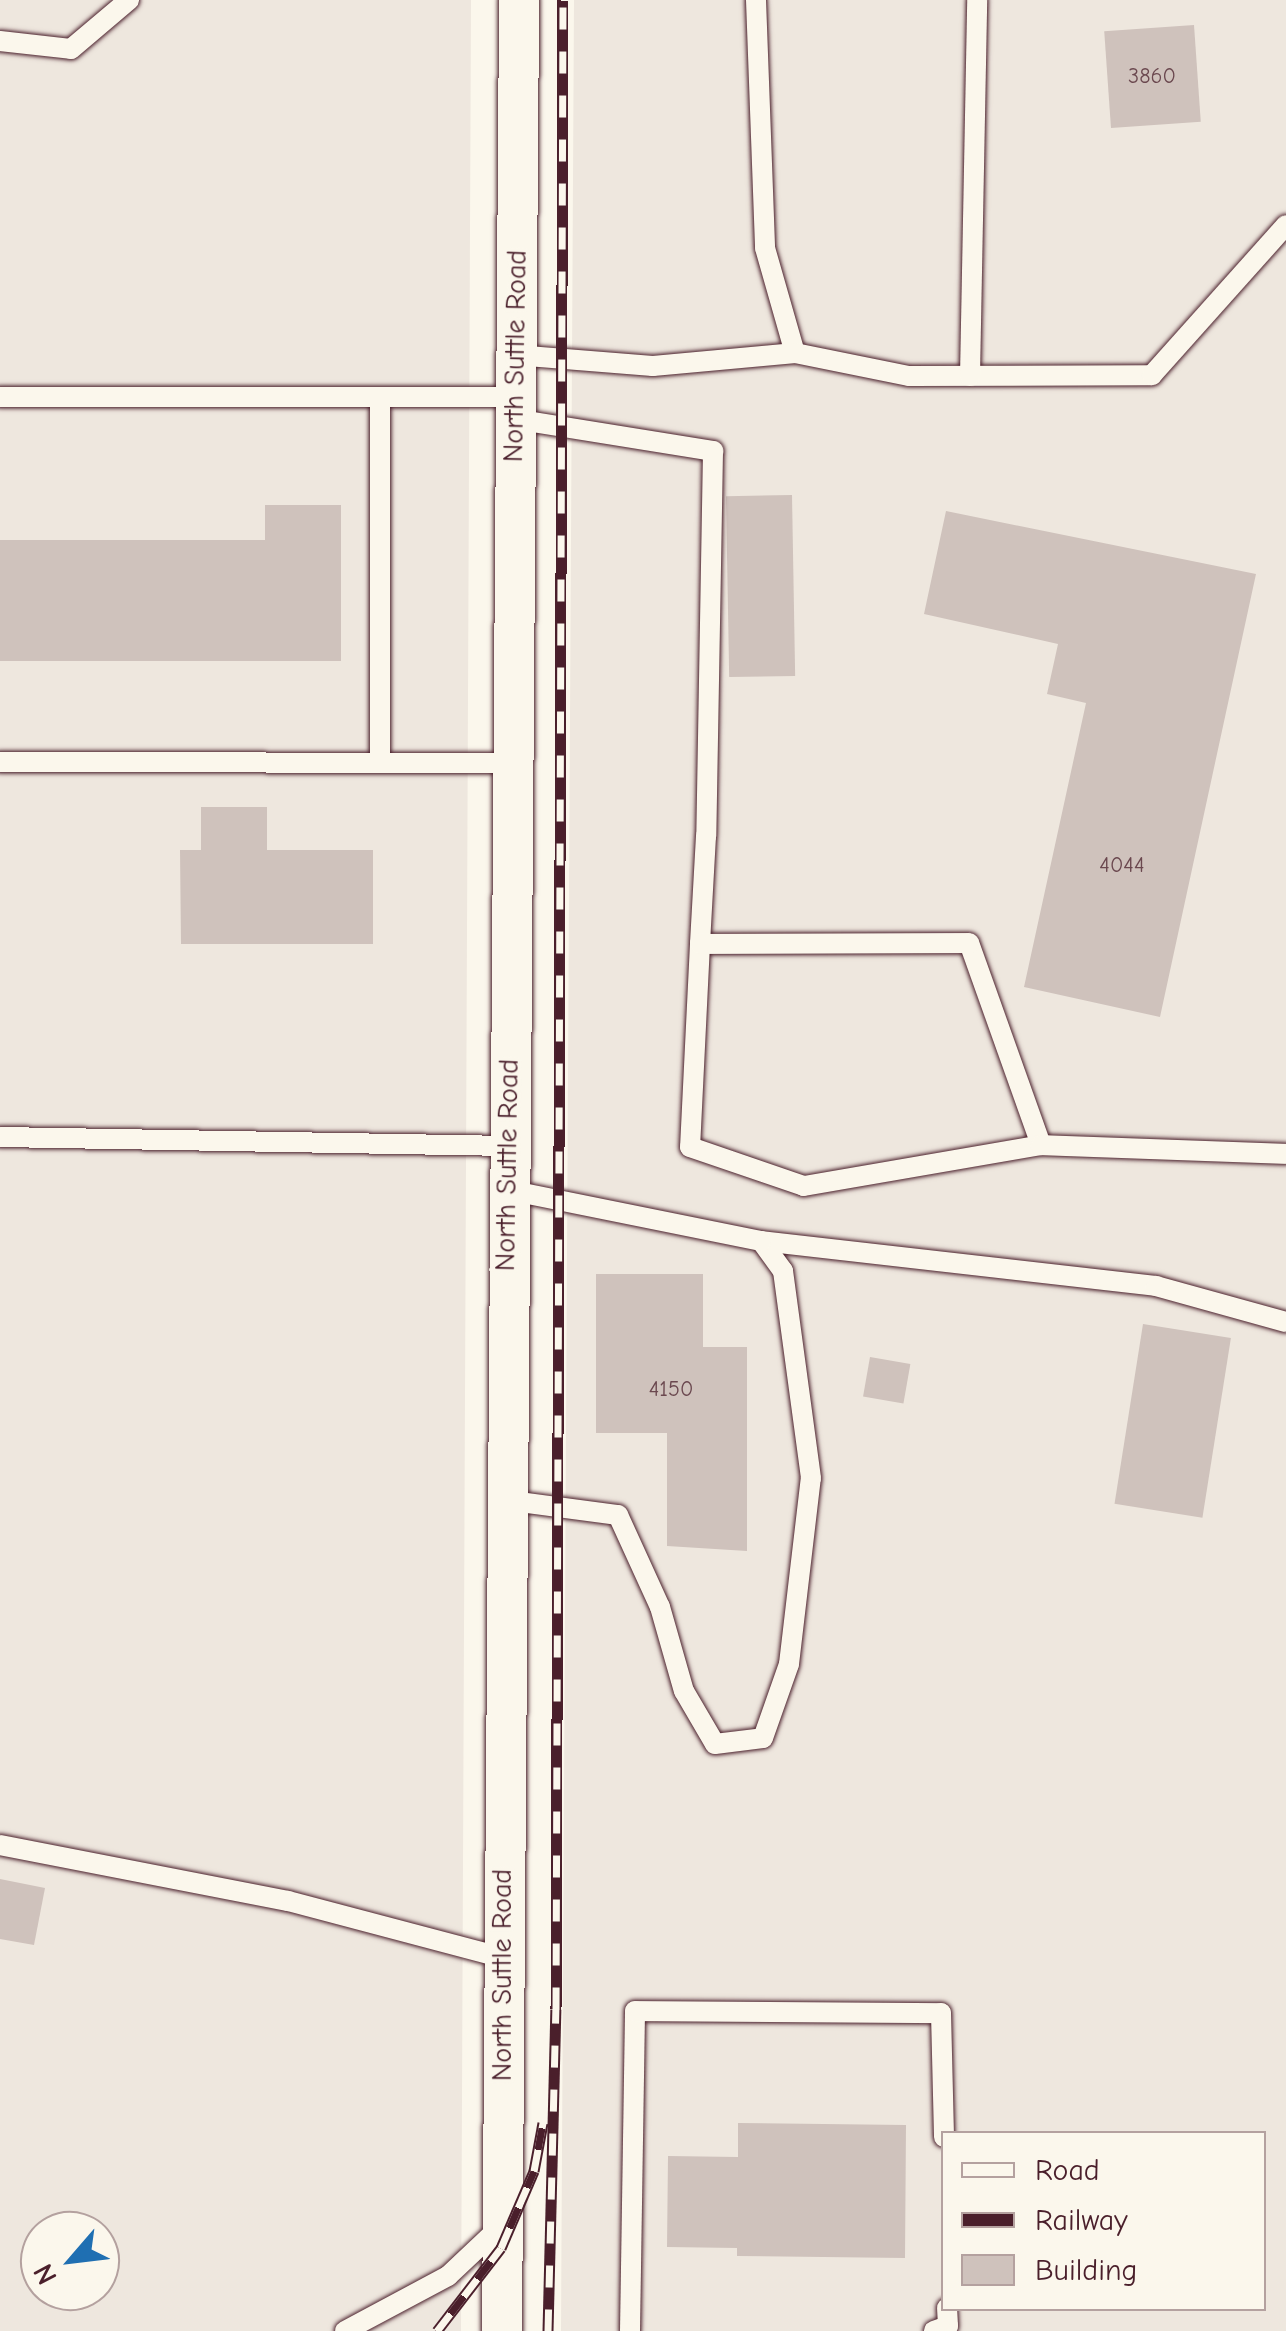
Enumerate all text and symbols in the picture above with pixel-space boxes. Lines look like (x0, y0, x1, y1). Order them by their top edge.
house number: 3860 (1128, 64, 1176, 90)
street label: North Suttle Road (496, 249, 534, 463)
house number: 4044 (1099, 853, 1145, 879)
street label: North Suttle Road (488, 1058, 526, 1272)
house number: 4150 (649, 1377, 693, 1403)
street label: North Suttle Road (485, 1869, 519, 2081)
legend (941, 2131, 1266, 2311)
text: Road (1035, 2153, 1100, 2188)
text: Railway (1035, 2203, 1128, 2238)
north arrow (20, 2211, 120, 2311)
text: Building (1035, 2253, 1138, 2288)
text: N (27, 2259, 64, 2290)

